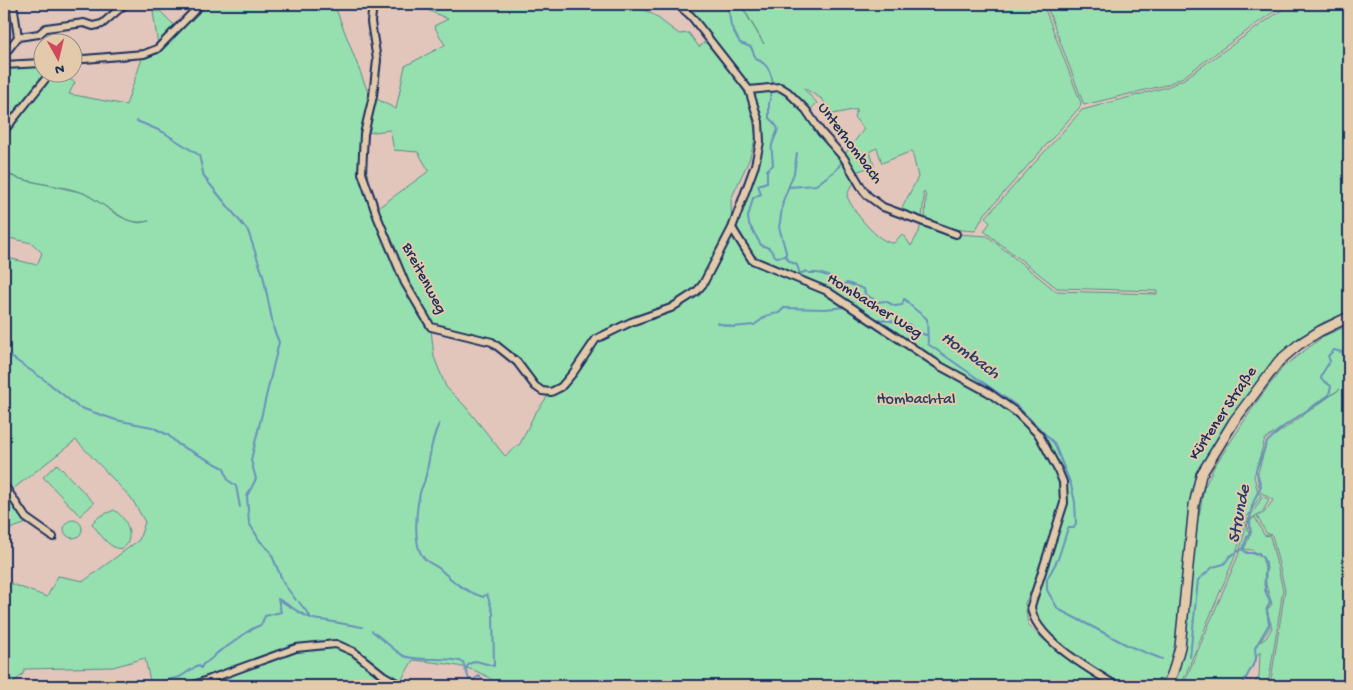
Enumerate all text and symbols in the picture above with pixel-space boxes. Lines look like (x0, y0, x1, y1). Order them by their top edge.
north arrow (32, 32, 82, 82)
text: N (54, 59, 65, 77)
street label: Unterhombach (812, 100, 886, 189)
street label: Breitenweg (396, 239, 450, 318)
street label: Hombacher Weg (823, 270, 925, 344)
water label: Hombach (936, 328, 1004, 385)
street label: Kürtener Straße (1186, 363, 1263, 464)
park label: Hombachtal (876, 391, 956, 410)
water label: Strunde (1224, 482, 1256, 545)

